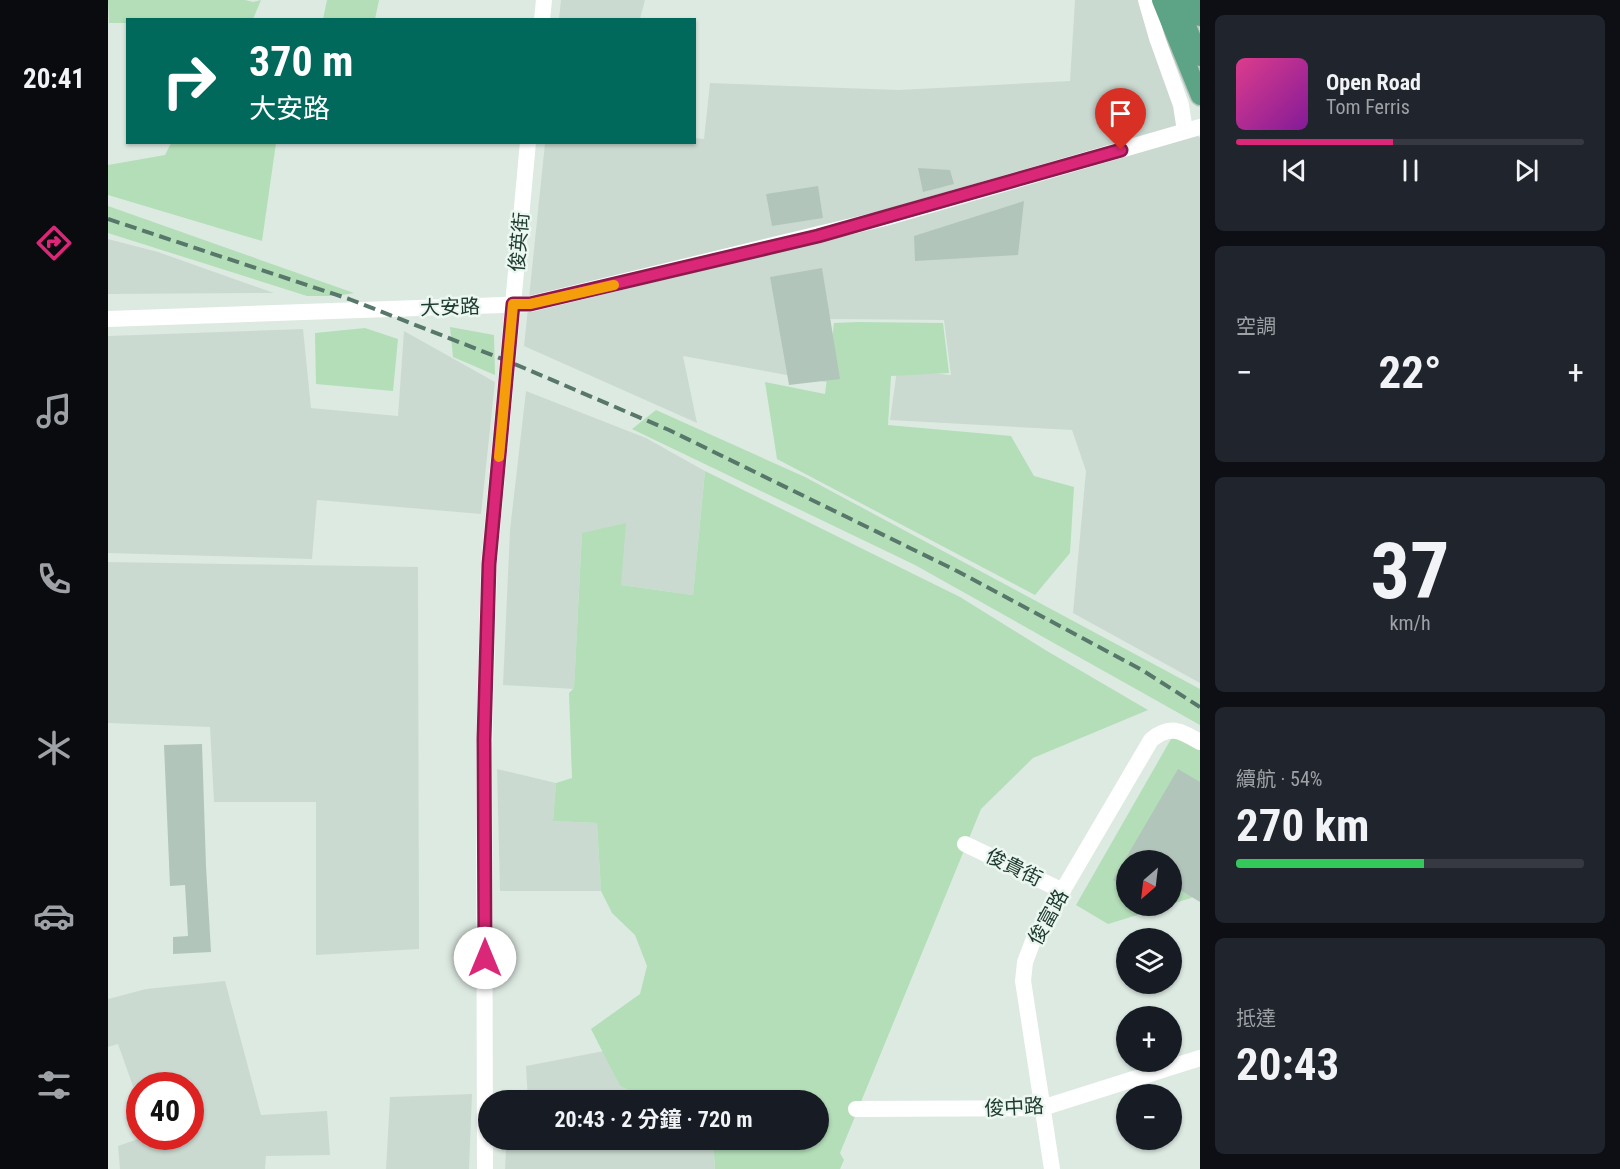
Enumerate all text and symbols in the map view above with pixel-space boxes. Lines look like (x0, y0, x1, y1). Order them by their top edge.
text: 370 m (249, 37, 354, 86)
icon: right (150, 42, 228, 120)
text: 20:41 (23, 63, 85, 95)
text: Open Road (1326, 70, 1421, 95)
pin (1095, 88, 1146, 150)
text: 大安路 (249, 93, 330, 125)
text: Tom Ferris (1326, 95, 1410, 119)
icon: arrive (1104, 97, 1137, 130)
icon: previous (1278, 154, 1311, 187)
icon: pause (1394, 154, 1427, 187)
icon: next (1510, 154, 1543, 187)
street label: 俊英街 (504, 211, 534, 273)
icon: directions (33, 222, 75, 264)
street label: 大安路 (420, 294, 480, 320)
text: 空調 (1236, 314, 1276, 338)
text: 22° (1379, 346, 1442, 399)
text: − (1236, 353, 1253, 392)
text: + (1568, 353, 1584, 392)
icon: music (33, 390, 75, 432)
text: 37 (1371, 526, 1449, 617)
icon: phone (33, 558, 75, 600)
text: km/h (1389, 611, 1431, 635)
icon: climate (33, 727, 75, 769)
text: 續航 · 54% (1236, 767, 1322, 791)
text: 270 km (1236, 799, 1369, 852)
street label: 俊貴街 (982, 843, 1046, 891)
north arrow (1116, 850, 1182, 916)
map controls (1116, 850, 1182, 1150)
street label: 俊富路 (1023, 885, 1073, 949)
icon: car (33, 895, 75, 937)
position arrow (453, 926, 517, 990)
button: layers (1116, 928, 1182, 994)
button: + (1116, 1006, 1182, 1072)
text: 抵達 (1236, 1006, 1276, 1030)
text: 20:43 (1236, 1038, 1339, 1091)
icon: filters (33, 1064, 75, 1106)
speed limit sign: 40 (126, 1072, 204, 1150)
button: − (1116, 1084, 1182, 1150)
street label: 俊中路 (983, 1093, 1045, 1121)
text: 20:43 · 2 分鐘 · 720 m (554, 1107, 753, 1132)

